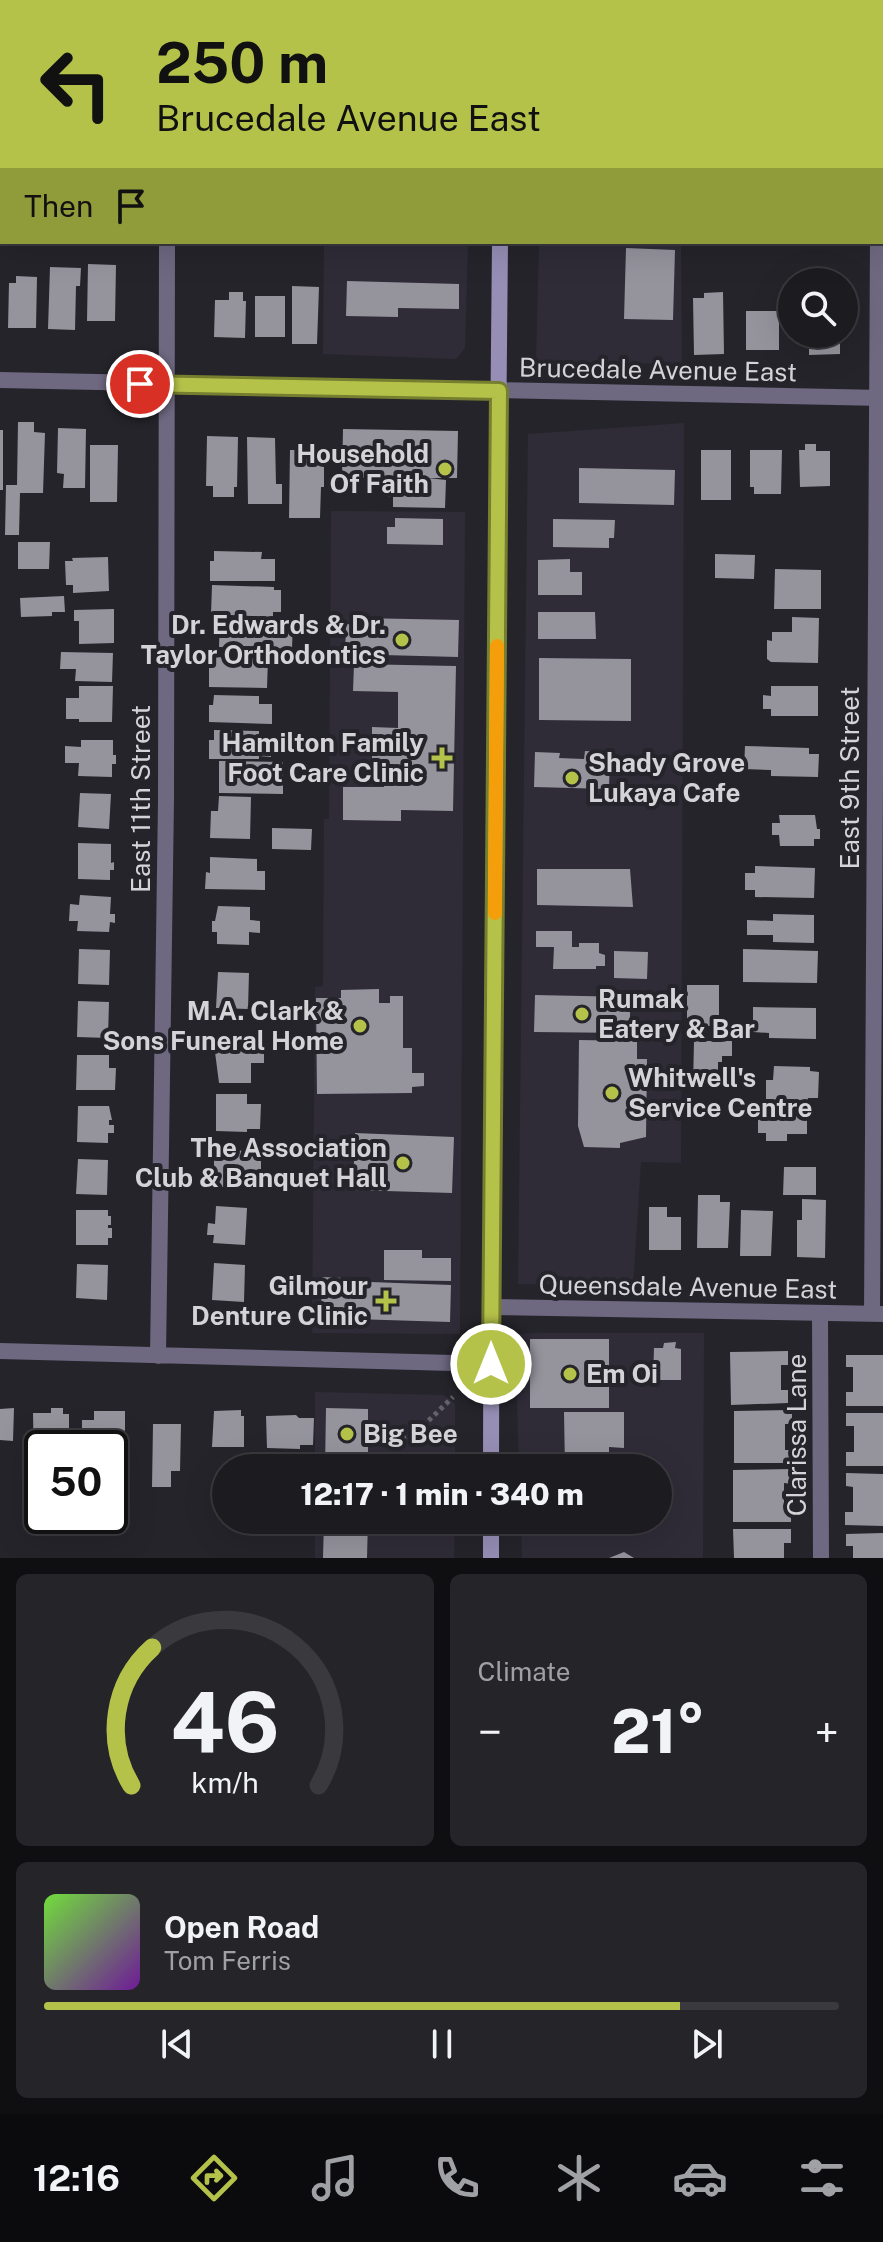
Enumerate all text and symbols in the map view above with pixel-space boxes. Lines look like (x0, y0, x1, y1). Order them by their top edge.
text: 250 m (156, 30, 328, 96)
icon: left (24, 32, 128, 136)
text: Brucedale Avenue East (156, 97, 541, 139)
icon: arrive (109, 184, 153, 228)
text: Then (24, 188, 93, 224)
map controls (778, 268, 858, 348)
button: search (778, 268, 858, 348)
pin (106, 350, 174, 418)
street label: Brucedale Avenue East (519, 352, 797, 387)
icon: arrive (118, 362, 162, 406)
place label: Household Of Faith (296, 438, 429, 499)
marker: Household Of Faith (436, 460, 454, 478)
place label: Dr. Edwards & Dr. Taylor Orthodontics (141, 609, 386, 670)
marker: Dr. Edwards & Dr. Taylor Orthodontics (393, 631, 411, 649)
street label: East 9th Street (834, 686, 865, 870)
street label: East 11th Street (125, 705, 156, 893)
place label: Hamilton Family Foot Care Clinic (221, 727, 424, 788)
marker: Hamilton Family Foot Care Clinic (431, 747, 453, 769)
place label: Shady Grove Lukaya Cafe (588, 747, 745, 808)
marker: Shady Grove Lukaya Cafe (563, 769, 581, 787)
place label: Rumak Eatery & Bar (598, 983, 755, 1044)
place label: M.A. Clark & Sons Funeral Home (102, 995, 344, 1056)
marker: Rumak Eatery & Bar (573, 1005, 591, 1023)
marker: M.A. Clark & Sons Funeral Home (351, 1017, 369, 1035)
place label: Whitwell's Service Centre (628, 1062, 812, 1123)
marker: Whitwell's Service Centre (603, 1084, 621, 1102)
place label: The Association Club & Banquet Hall (135, 1132, 387, 1193)
marker: The Association Club & Banquet Hall (394, 1154, 412, 1172)
street label: Queensdale Avenue East (538, 1268, 838, 1305)
place label: Gilmour Denture Clinic (191, 1270, 368, 1331)
marker: Gilmour Denture Clinic (375, 1290, 397, 1312)
position arrow (449, 1322, 533, 1406)
street label: Clarissa Lane (781, 1354, 812, 1516)
place label: Em Oi (586, 1358, 658, 1389)
marker: Em Oi (561, 1365, 579, 1383)
place label: Big Bee (363, 1418, 458, 1449)
marker: Big Bee (338, 1425, 356, 1443)
speed limit sign: 50 (24, 1430, 128, 1534)
text: 12:17 · 1 min · 340 m (300, 1476, 584, 1512)
text: Climate (478, 1656, 571, 1687)
text: 46 (170, 1673, 280, 1771)
text: 21° (611, 1696, 705, 1767)
text: − (478, 1706, 502, 1758)
text: + (815, 1706, 839, 1758)
text: km/h (191, 1766, 258, 1799)
text: Open Road (164, 1909, 319, 1945)
text: Tom Ferris (164, 1945, 291, 1976)
icon: previous (155, 2022, 199, 2066)
icon: pause (420, 2022, 464, 2066)
icon: next (685, 2022, 729, 2066)
icon: directions (186, 2150, 242, 2206)
icon: music (307, 2150, 363, 2206)
icon: phone (429, 2150, 485, 2206)
icon: climate (551, 2150, 607, 2206)
icon: car (672, 2150, 728, 2206)
icon: filters (794, 2150, 850, 2206)
text: 12:16 (33, 2157, 120, 2199)

